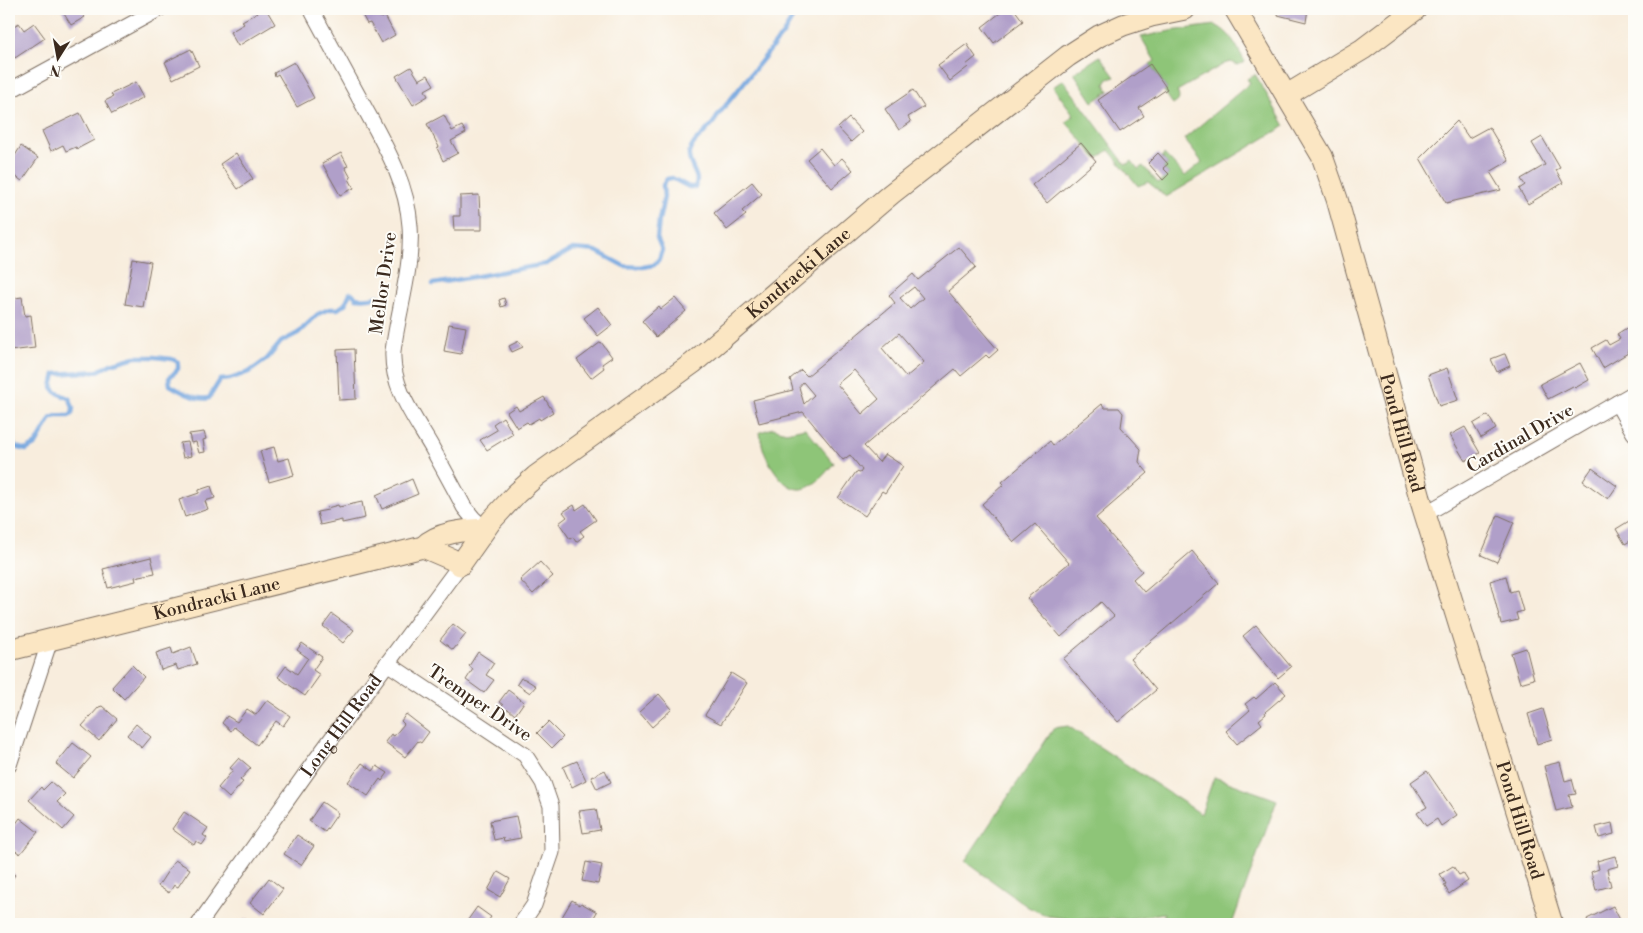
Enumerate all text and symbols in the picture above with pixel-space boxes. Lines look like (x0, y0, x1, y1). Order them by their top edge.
north arrow (32, 32, 82, 82)
text: N (49, 60, 63, 80)
street label: Kondracki Lane (742, 222, 856, 324)
street label: Mellor Drive (365, 230, 402, 336)
street label: Pond Hill Road (1374, 371, 1429, 496)
street label: Cardinal Drive (1463, 398, 1578, 478)
street label: Kondracki Lane (151, 572, 283, 626)
street label: Tremper Drive (423, 660, 536, 747)
street label: Long Hill Road (296, 669, 388, 782)
street label: Pond Hill Road (1490, 758, 1549, 883)

